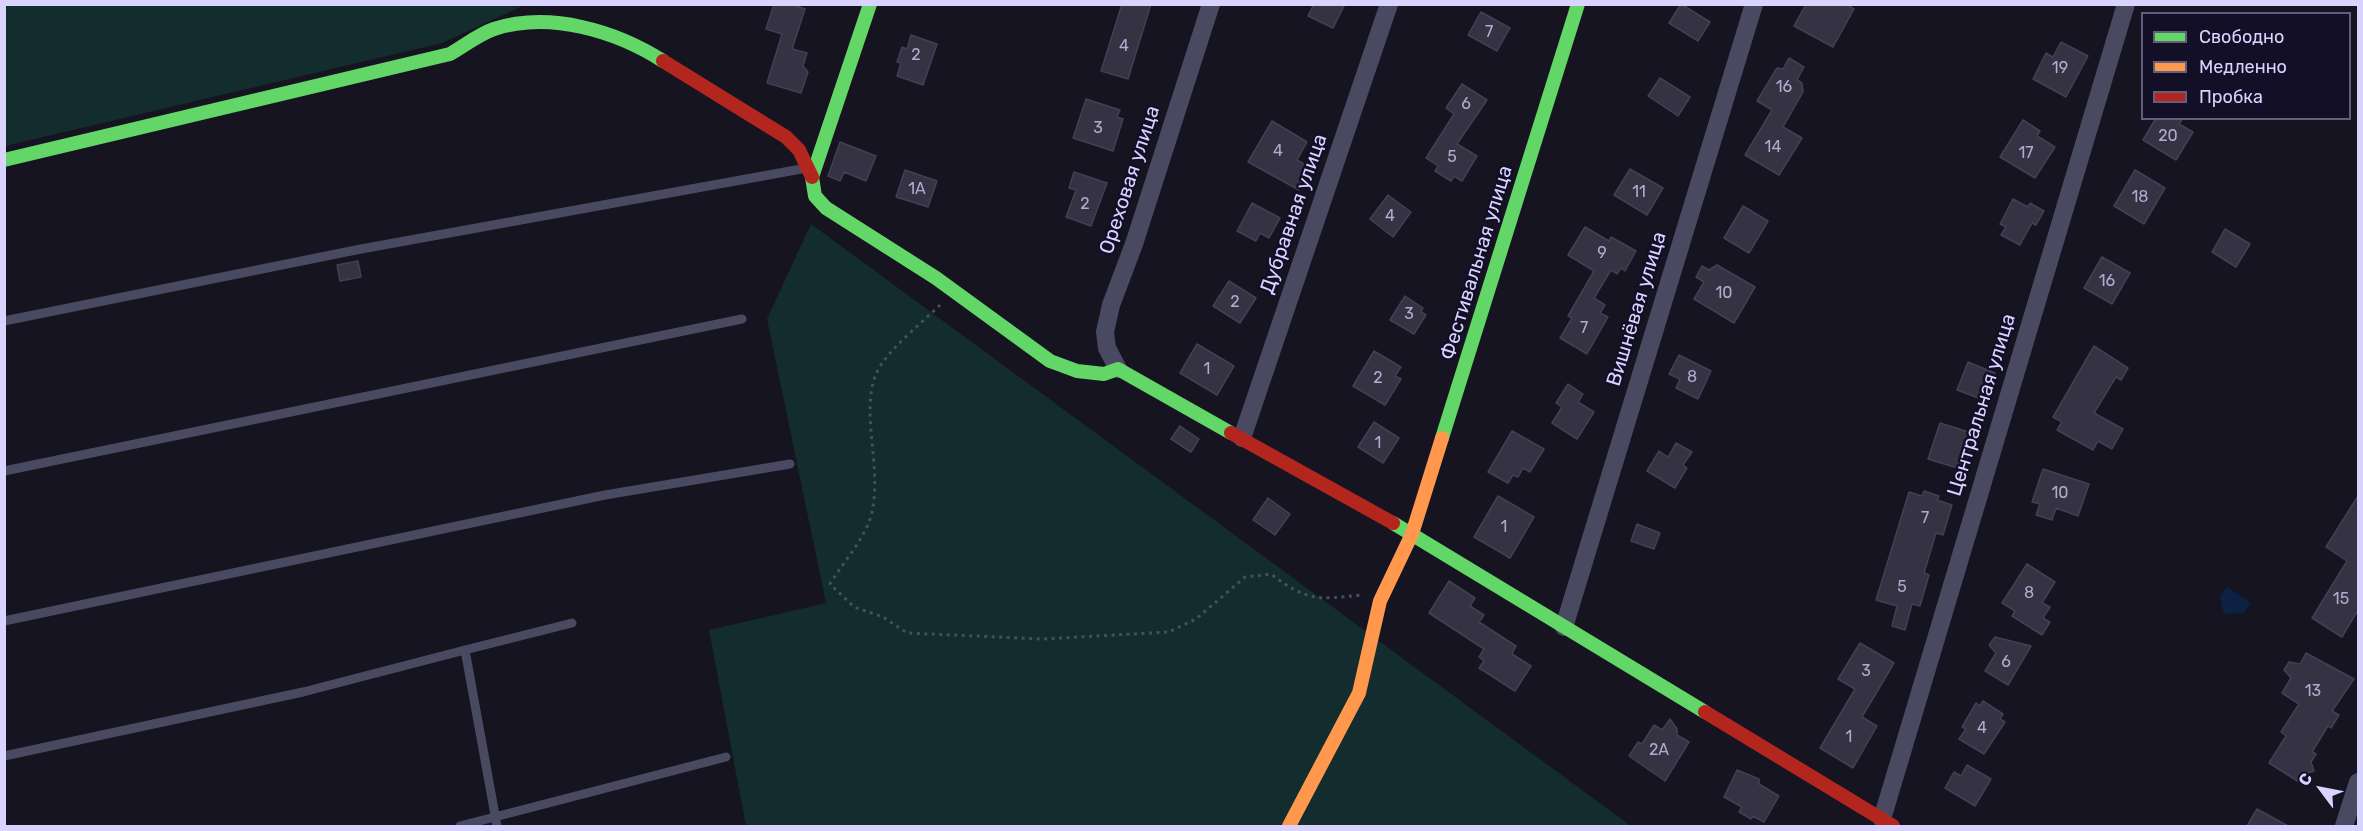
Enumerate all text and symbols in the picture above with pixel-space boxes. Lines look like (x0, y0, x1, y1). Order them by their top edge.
legend (2141, 12, 2351, 120)
house number: 7 (1485, 22, 1493, 42)
text: Свободно (2199, 26, 2284, 48)
house number: 4 (1119, 36, 1129, 56)
house number: 2 (911, 45, 921, 65)
text: Медленно (2199, 56, 2287, 78)
house number: 19 (2052, 58, 2068, 78)
house number: 16 (1776, 77, 1792, 97)
text: Пробка (2199, 86, 2263, 108)
house number: 6 (1461, 94, 1471, 114)
street label: Ореховая улица (1095, 103, 1165, 257)
house number: 3 (1093, 118, 1103, 138)
house number: 20 (2158, 126, 2178, 146)
street label: Дубравная улица (1255, 131, 1333, 297)
house number: 14 (1765, 137, 1781, 157)
house number: 4 (1273, 141, 1283, 161)
house number: 17 (2018, 143, 2034, 163)
house number: 5 (1447, 147, 1457, 167)
street label: Фестивальная улица (1436, 163, 1518, 363)
house number: 1А (908, 179, 926, 199)
house number: 11 (1632, 182, 1646, 202)
house number: 18 (2131, 187, 2149, 207)
house number: 2 (1080, 194, 1090, 214)
house number: 4 (1385, 206, 1395, 226)
street label: Вишнёвая улица (1602, 229, 1672, 389)
house number: 9 (1597, 243, 1607, 263)
house number: 16 (2099, 271, 2115, 291)
house number: 10 (1715, 283, 1733, 303)
house number: 2 (1230, 292, 1240, 312)
house number: 3 (1404, 304, 1414, 324)
street label: Центральная улица (1943, 311, 2021, 499)
house number: 7 (1580, 318, 1588, 338)
house number: 1 (1204, 359, 1210, 379)
house number: 8 (1687, 367, 1697, 387)
house number: 2 (1373, 368, 1383, 388)
house number: 1 (1375, 433, 1381, 453)
house number: 10 (2051, 483, 2069, 503)
house number: 7 (1921, 508, 1929, 528)
house number: 1 (1501, 517, 1507, 537)
house number: 5 (1897, 577, 1907, 597)
house number: 8 (2024, 583, 2034, 603)
house number: 15 (2333, 589, 2349, 609)
house number: 6 (2001, 652, 2011, 672)
house number: 3 (1861, 661, 1871, 681)
house number: 13 (2305, 681, 2321, 701)
house number: 4 (1977, 718, 1987, 738)
house number: 1 (1846, 727, 1852, 747)
house number: 2А (1649, 740, 1669, 760)
north arrow (2291, 759, 2351, 819)
text: С (2294, 769, 2316, 789)

